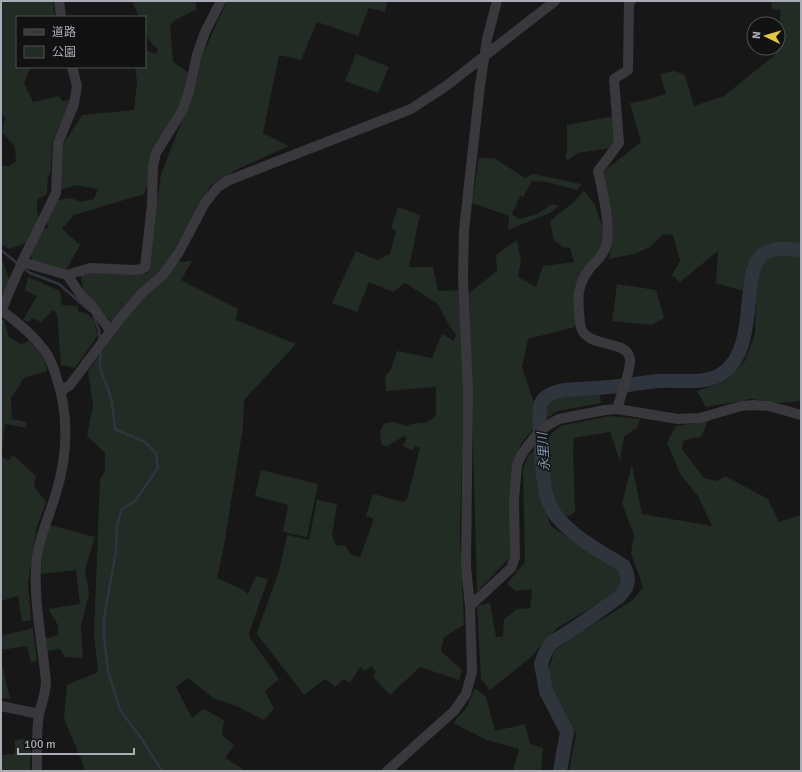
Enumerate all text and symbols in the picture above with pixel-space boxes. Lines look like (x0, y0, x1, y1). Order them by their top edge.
legend (16, 16, 146, 68)
north arrow (746, 16, 786, 56)
text: 道路 (52, 25, 76, 40)
text: N (750, 31, 763, 40)
text: 公園 (52, 45, 76, 60)
water label: 永里川 (535, 430, 553, 472)
scale bar (18, 730, 134, 756)
text: 100 m (24, 737, 56, 752)

